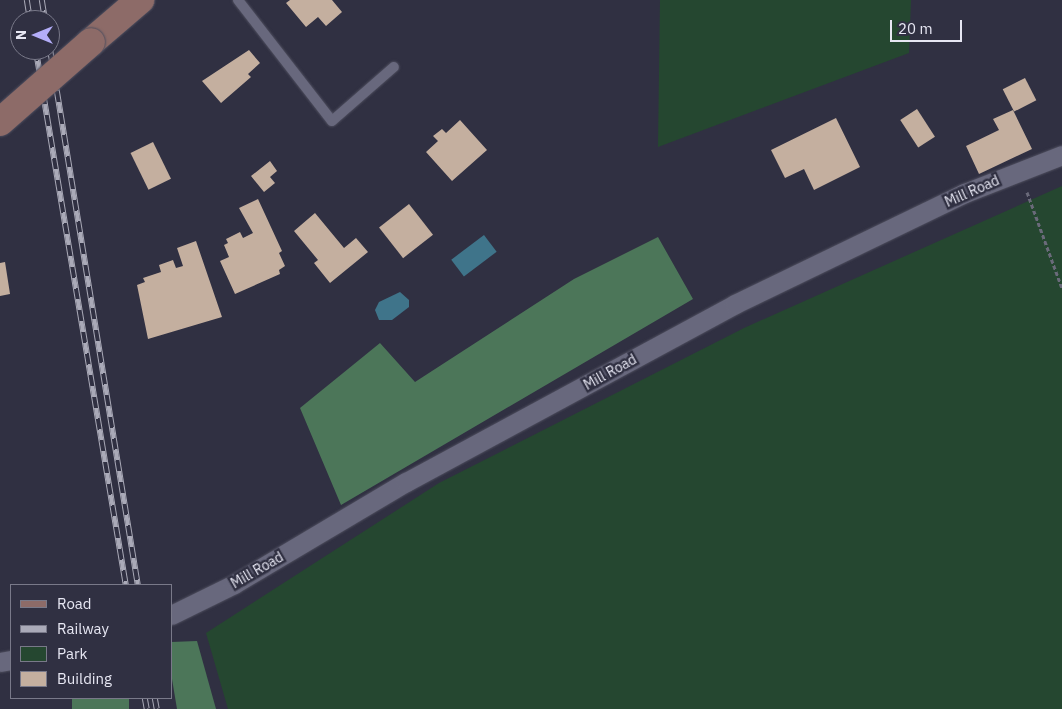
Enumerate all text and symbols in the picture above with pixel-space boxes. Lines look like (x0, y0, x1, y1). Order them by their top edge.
north arrow (10, 10, 60, 60)
scale bar (892, 10, 964, 42)
text: 20 m (898, 19, 933, 38)
text: N (12, 30, 30, 40)
street label: Mill Road (942, 172, 1002, 210)
street label: Mill Road (581, 351, 639, 393)
street label: Mill Road (228, 548, 286, 592)
legend (10, 584, 172, 699)
text: Road (57, 594, 92, 613)
text: Railway (57, 619, 109, 638)
text: Park (57, 644, 87, 663)
text: Building (57, 669, 112, 688)

